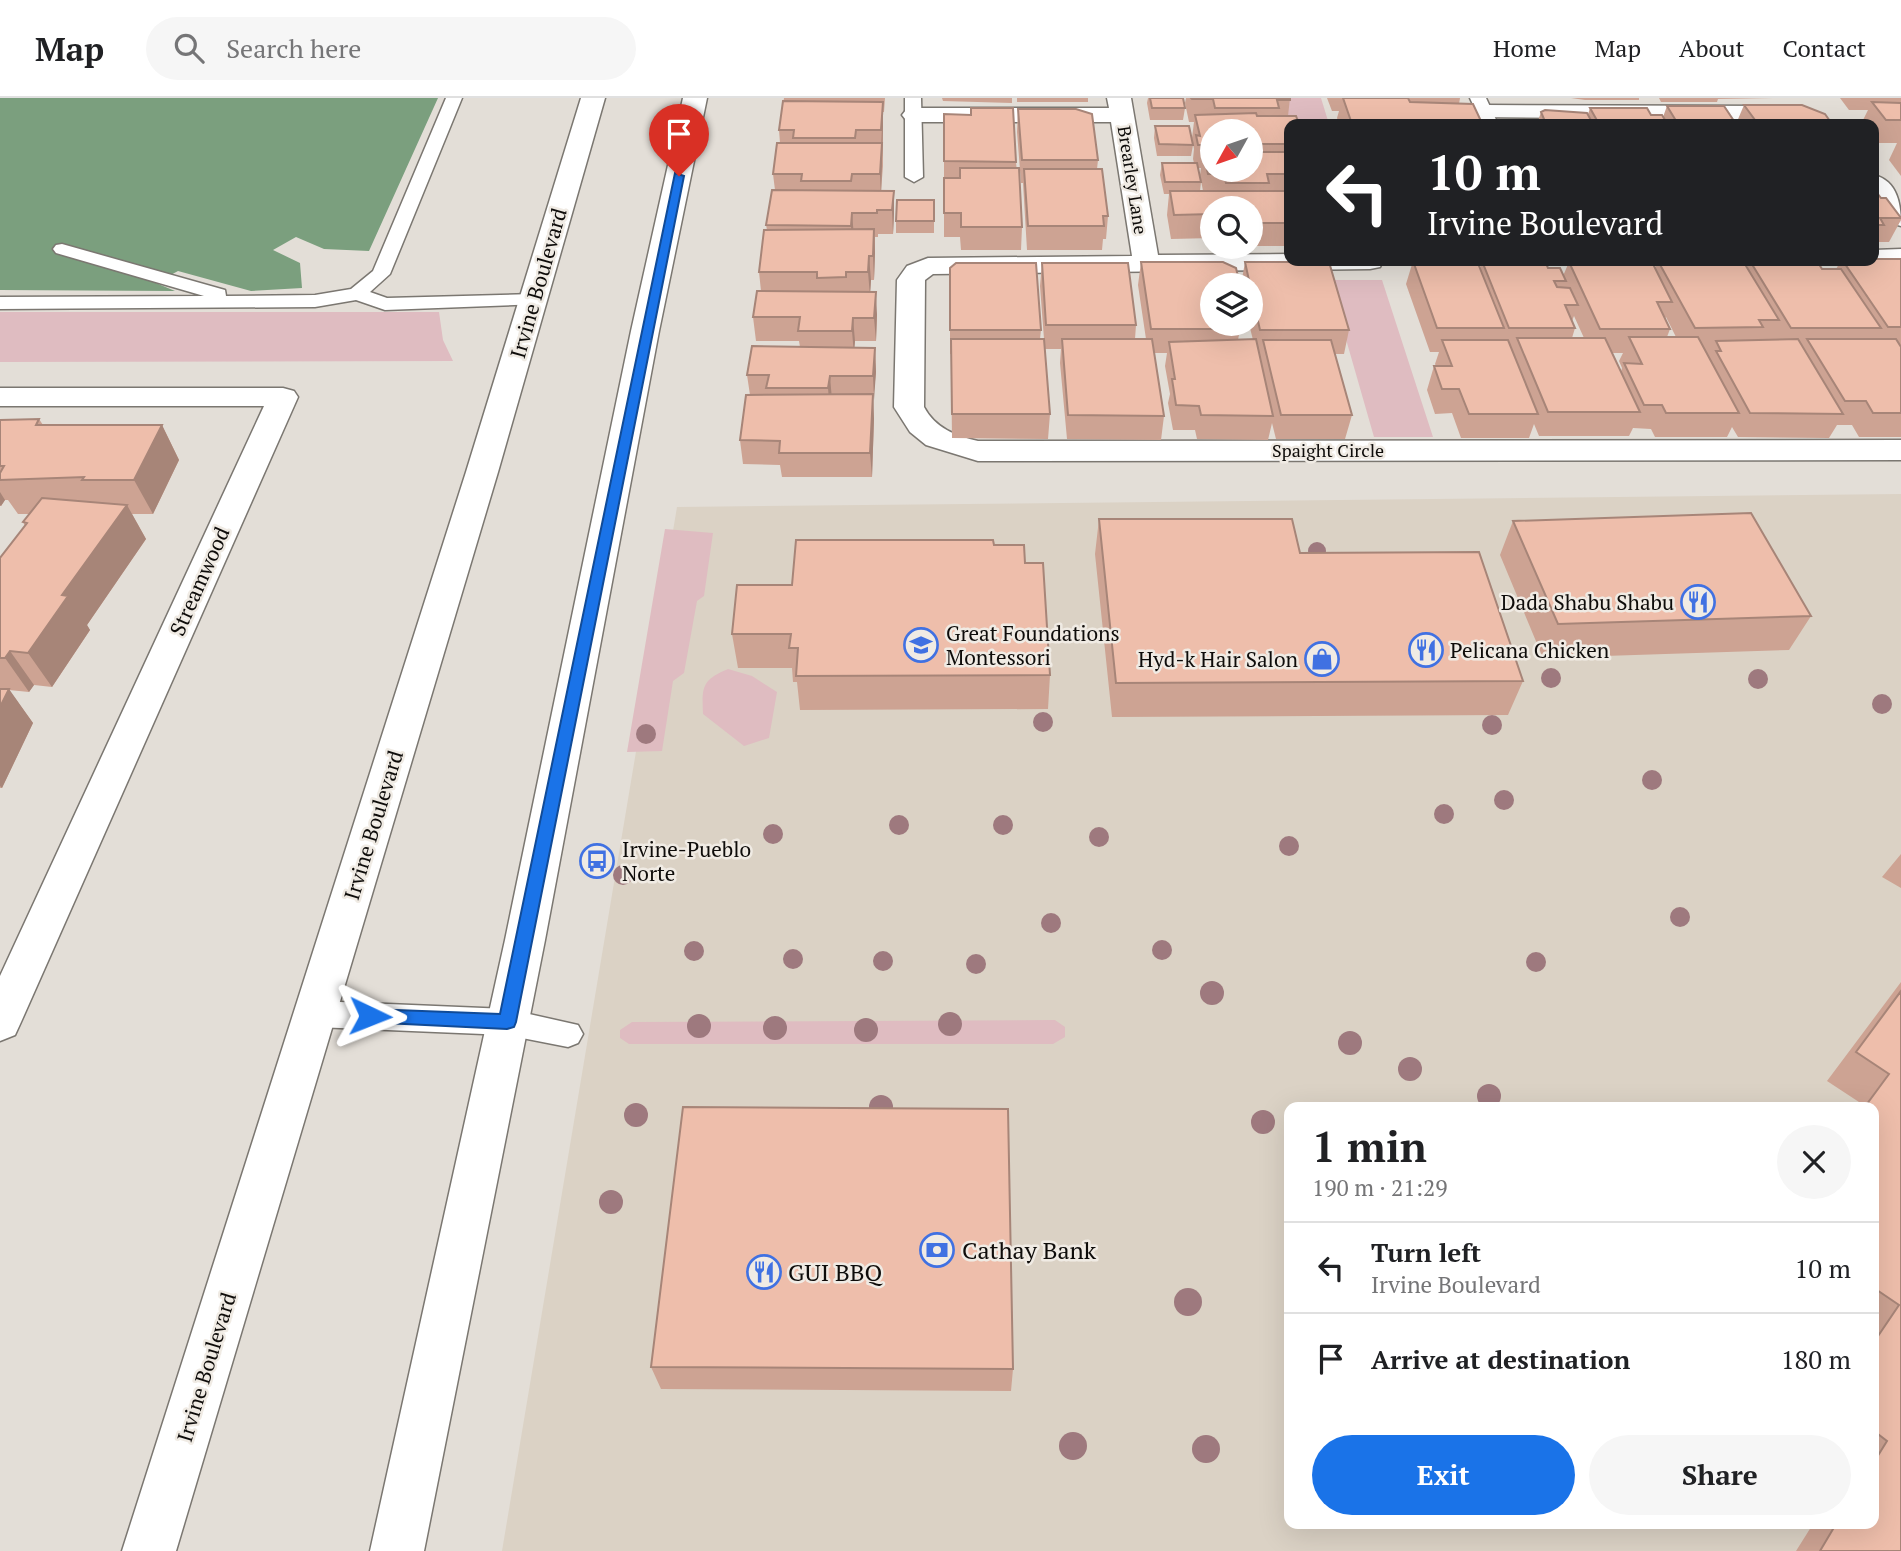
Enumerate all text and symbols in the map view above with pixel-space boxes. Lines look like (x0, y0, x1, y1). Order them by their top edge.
search box (146, 17, 636, 80)
text: Map (35, 27, 104, 70)
icon: search (170, 29, 208, 67)
text: Search here (226, 31, 361, 65)
text: Home (1493, 32, 1557, 64)
text: Map (1595, 32, 1641, 64)
text: About (1679, 32, 1745, 64)
text: Contact (1783, 32, 1866, 64)
pin (649, 104, 709, 176)
icon: arrive (660, 115, 698, 153)
north arrow (1200, 119, 1264, 182)
map controls (1200, 119, 1263, 336)
street label: Brearley Lane (1113, 124, 1153, 236)
text: 10 m (1427, 139, 1541, 204)
icon: left (1312, 147, 1403, 238)
button: search (1200, 196, 1263, 259)
text: Irvine Boulevard (1427, 202, 1663, 244)
street label: Irvine Boulevard (503, 204, 573, 361)
button: layers (1200, 273, 1263, 336)
street label: Spaight Circle (1272, 438, 1384, 462)
street label: Streamwood (163, 522, 236, 640)
restaurant icon: Dada Shabu Shabu (1679, 583, 1717, 621)
place label: Dada Shabu Shabu (1501, 588, 1674, 616)
place label: Great Foundations Montessori (946, 619, 1120, 671)
school or university icon: Great Foundations Montessori (902, 626, 940, 664)
restaurant icon: Pelicana Chicken (1407, 631, 1445, 669)
place label: Pelicana Chicken (1450, 636, 1610, 664)
shop icon: Hyd-k Hair Salon (1303, 640, 1341, 678)
place label: Hyd-k Hair Salon (1138, 645, 1299, 673)
street label: Irvine Boulevard (337, 746, 409, 903)
place label: Irvine-Pueblo Norte (622, 835, 751, 887)
bus stop icon: Irvine-Pueblo Norte (578, 842, 616, 880)
position arrow (333, 979, 407, 1053)
text: 1 min (1312, 1118, 1427, 1174)
button: close (1777, 1125, 1851, 1199)
text: 190 m · 21:29 (1312, 1172, 1447, 1203)
bank icon: Cathay Bank (918, 1231, 956, 1269)
place label: Cathay Bank (962, 1234, 1097, 1266)
text: Turn left (1371, 1235, 1481, 1269)
icon: left (1312, 1249, 1350, 1287)
text: 10 m (1795, 1251, 1851, 1285)
restaurant icon: GUI BBQ (745, 1253, 783, 1291)
place label: GUI BBQ (788, 1256, 883, 1288)
text: Irvine Boulevard (1371, 1269, 1541, 1300)
street label: Irvine Boulevard (170, 1288, 242, 1445)
icon: arrive (1312, 1340, 1350, 1378)
text: Arrive at destination (1371, 1342, 1630, 1376)
text: 180 m (1781, 1342, 1851, 1376)
button: Exit (1312, 1435, 1575, 1515)
button: Share (1589, 1435, 1851, 1515)

